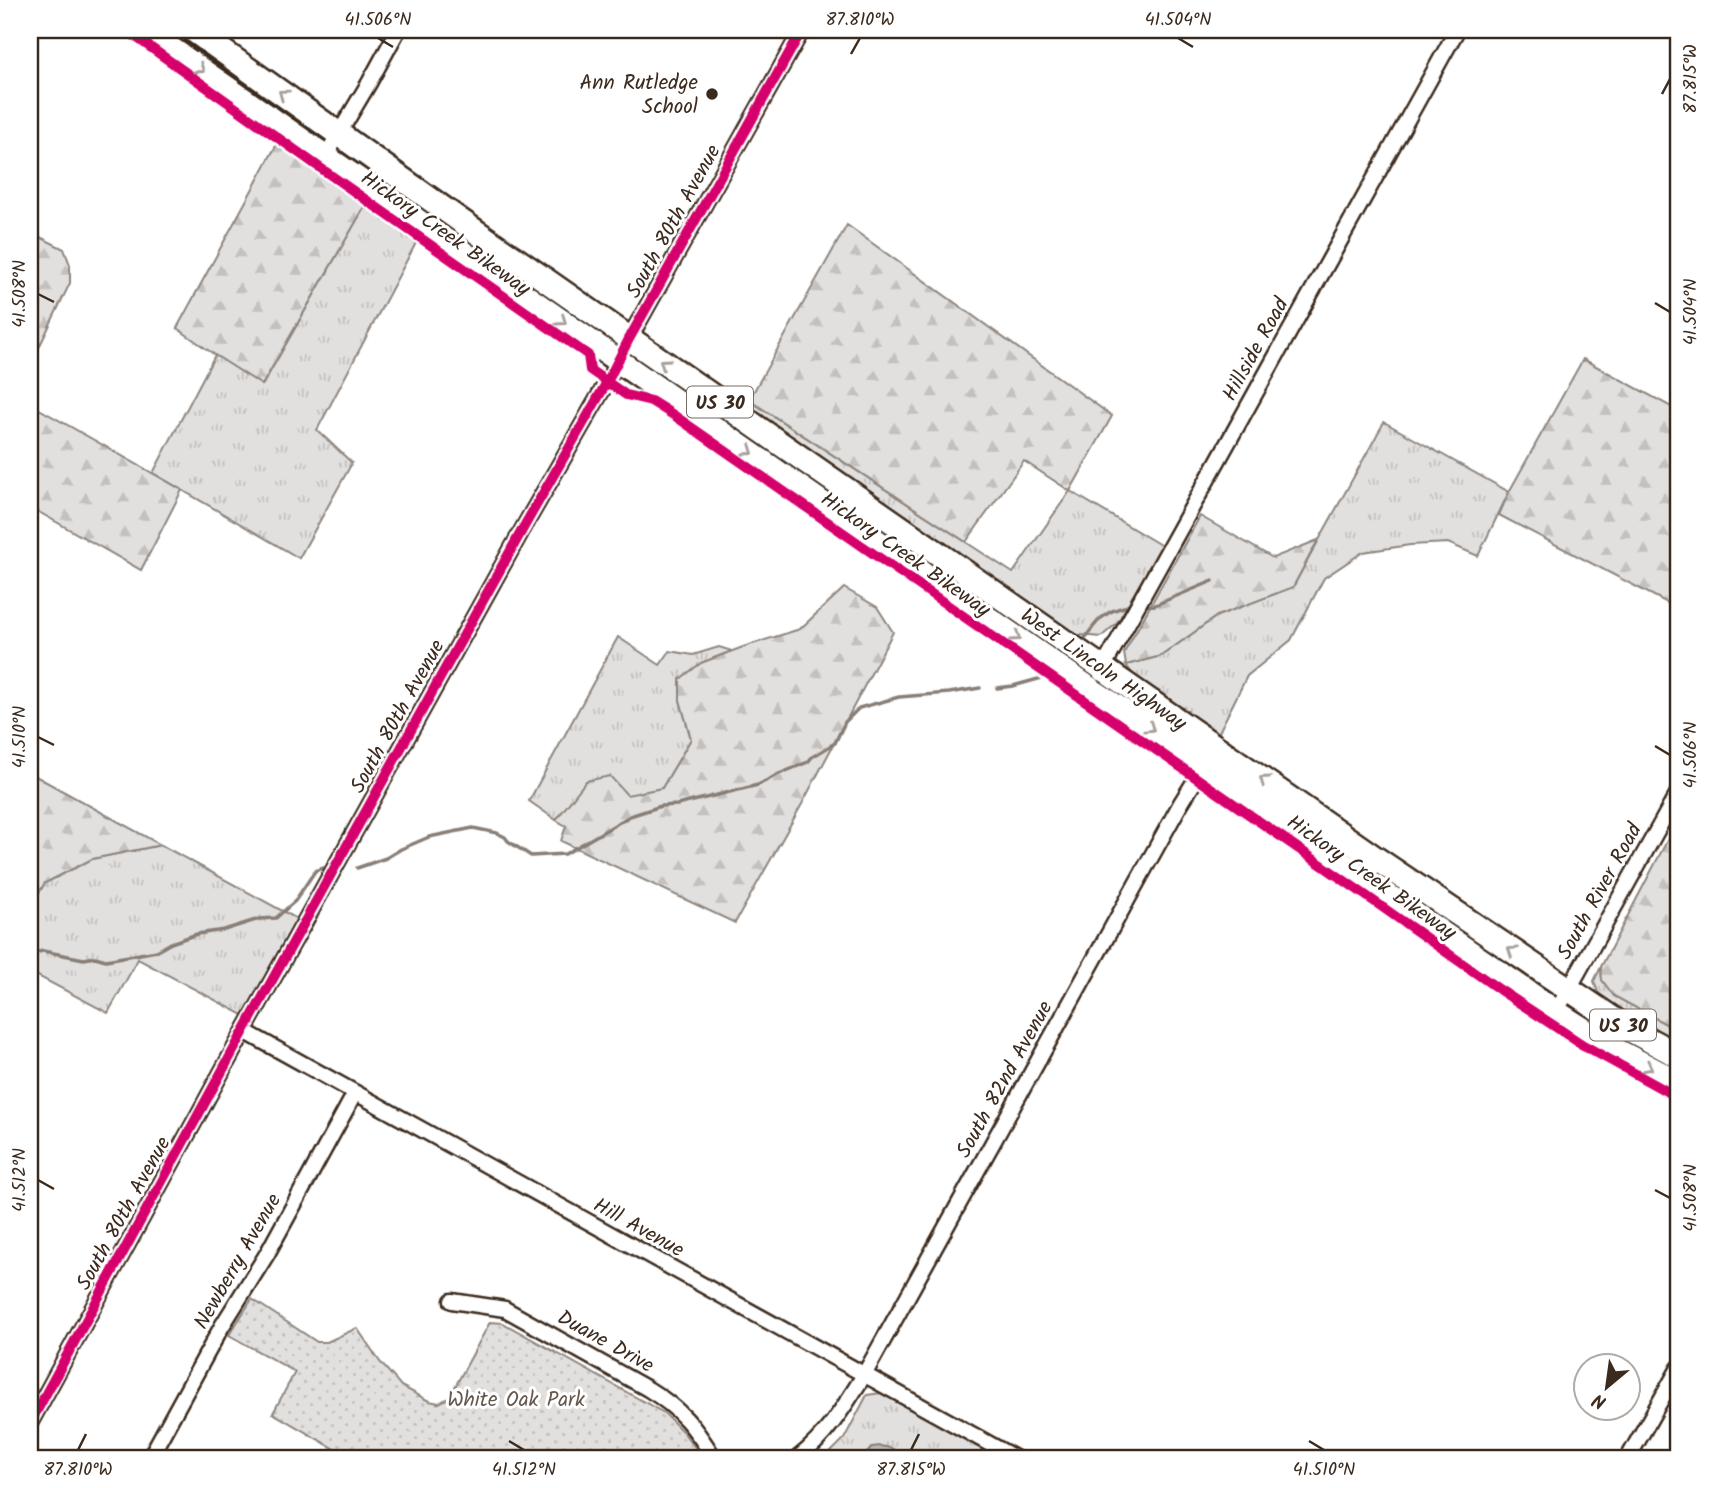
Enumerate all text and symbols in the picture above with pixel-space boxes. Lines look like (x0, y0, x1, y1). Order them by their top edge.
text: 41.506°N (345, 6, 411, 35)
text: 87.810°W (825, 6, 895, 35)
text: 41.504°N (1145, 6, 1211, 35)
text: 87.815°W (1677, 44, 1706, 114)
one-way arrow (192, 61, 205, 73)
place label: Ann Rutledge School (579, 67, 699, 124)
marker: Ann Rutledge School (704, 86, 720, 102)
one-way arrow (278, 90, 291, 102)
street label: South 80th Avenue (618, 138, 731, 305)
street label: Hickory Creek Bikeway (353, 163, 537, 306)
text: 41.508°N (6, 260, 35, 328)
text: 41.504°N (1677, 279, 1706, 345)
street label: Hillside Road (1214, 292, 1299, 407)
one-way arrow (554, 313, 567, 325)
one-way arrow (659, 359, 672, 371)
road number: US 30 (687, 386, 753, 418)
one-way arrow (741, 443, 754, 456)
street label: Hickory Creek Bikeway (813, 484, 997, 627)
street label: West Lincoln Highway (1013, 600, 1193, 740)
one-way arrow (1008, 629, 1021, 641)
street label: South 80th Avenue (342, 633, 455, 800)
text: 41.510°N (6, 706, 35, 768)
one-way arrow (1142, 720, 1155, 732)
text: 41.506°N (1677, 722, 1706, 788)
one-way arrow (1259, 776, 1272, 788)
street label: Hickory Creek Bikeway (1279, 807, 1463, 950)
street label: South River Road (1549, 817, 1652, 966)
one-way arrow (1507, 947, 1520, 959)
street label: South 82nd Avenue (948, 995, 1063, 1164)
road number: US 30 (1590, 1009, 1656, 1040)
one-way arrow (1641, 1059, 1653, 1072)
street label: South 80th Avenue (68, 1130, 181, 1297)
text: 41.512°N (6, 1148, 35, 1212)
text: 41.508°N (1677, 1164, 1706, 1232)
street label: Newberry Avenue (186, 1187, 291, 1336)
street label: Hill Avenue (587, 1190, 690, 1267)
street label: Duane Drive (551, 1302, 660, 1383)
north arrow (1572, 1352, 1642, 1422)
park label: White Oak Park (447, 1384, 585, 1417)
text: N (1587, 1384, 1612, 1416)
text: 87.810°W (43, 1456, 113, 1485)
text: 41.512°N (492, 1456, 556, 1485)
text: 87.815°W (876, 1456, 946, 1485)
text: 41.510°N (1293, 1456, 1355, 1485)

